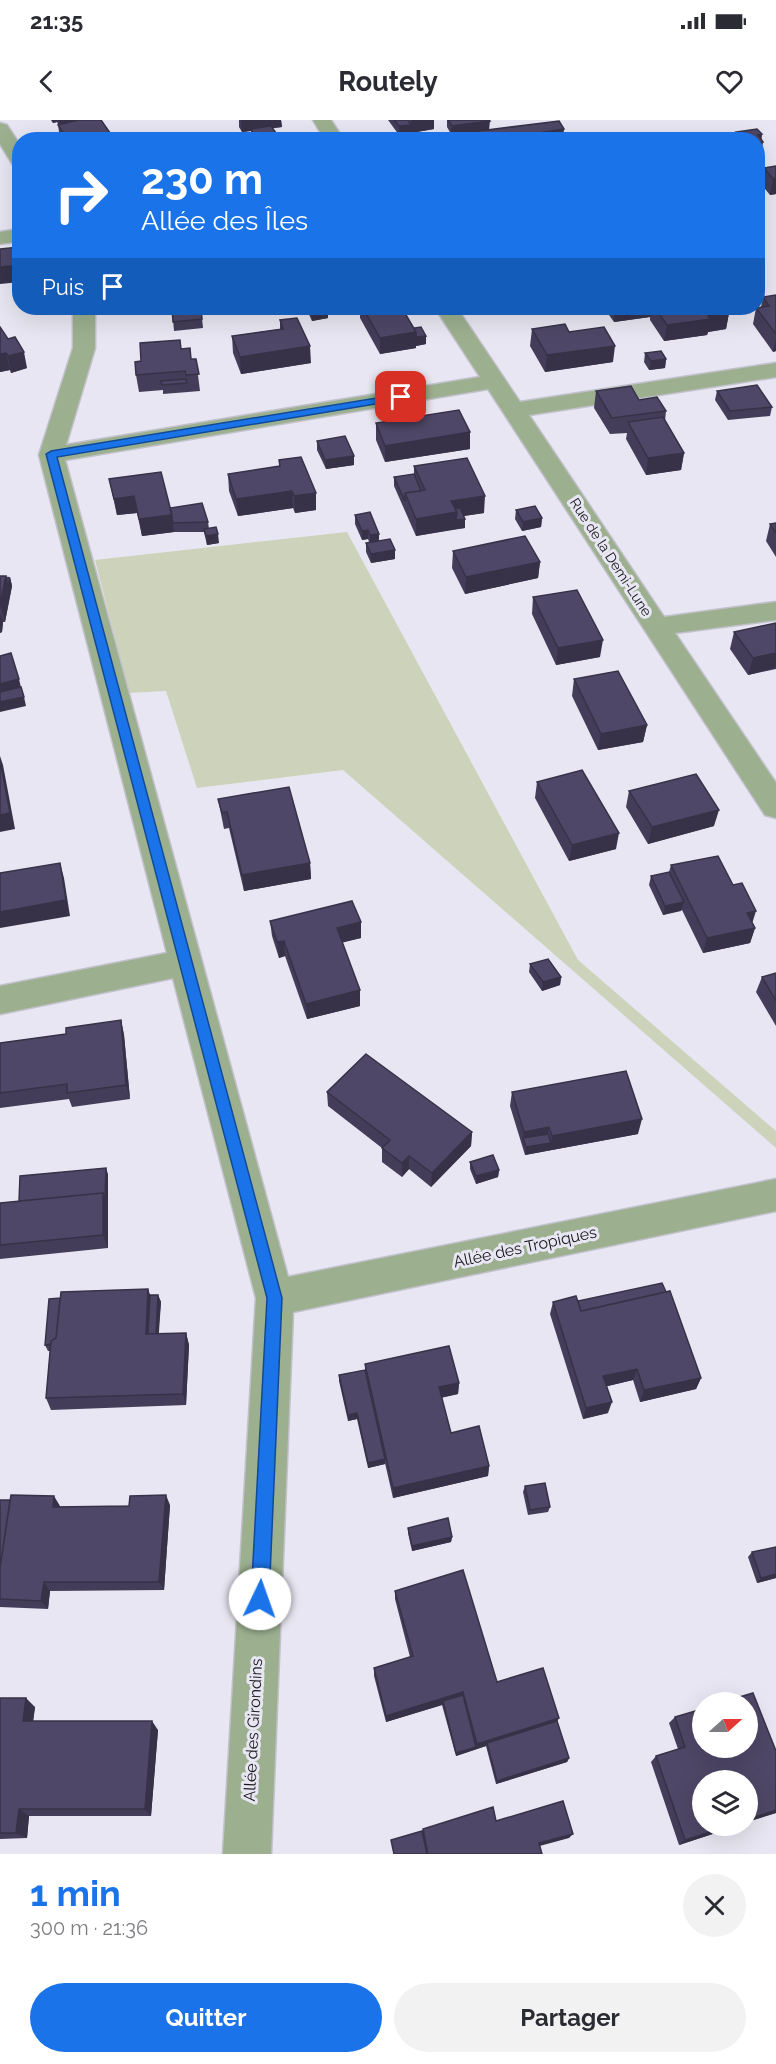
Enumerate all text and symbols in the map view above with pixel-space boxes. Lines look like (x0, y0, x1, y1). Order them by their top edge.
text: 21:35 (30, 8, 83, 34)
icon: back (30, 65, 63, 98)
icon: heart (713, 65, 746, 98)
text: Routely (338, 66, 438, 97)
text: 230 m (141, 155, 263, 204)
icon: right (42, 156, 120, 234)
text: Allée des Îles (141, 205, 308, 236)
icon: arrive (96, 270, 129, 303)
text: Puis (42, 274, 84, 300)
pin (375, 371, 426, 422)
icon: arrive (384, 380, 417, 413)
street label: Rue de la Demi-Lune (567, 495, 655, 619)
street label: Allée des Tropiques (452, 1222, 599, 1271)
position arrow (228, 1567, 292, 1631)
street label: Allée des Girondins (240, 1658, 266, 1802)
north arrow (692, 1692, 758, 1758)
map controls (692, 1692, 758, 1836)
button: layers (692, 1770, 758, 1836)
text: 1 min (30, 1872, 121, 1914)
button: close (683, 1874, 746, 1937)
text: 300 m · 21:36 (30, 1916, 148, 1940)
button: Quitter (30, 1983, 382, 2052)
button: Partager (394, 1983, 746, 2052)

